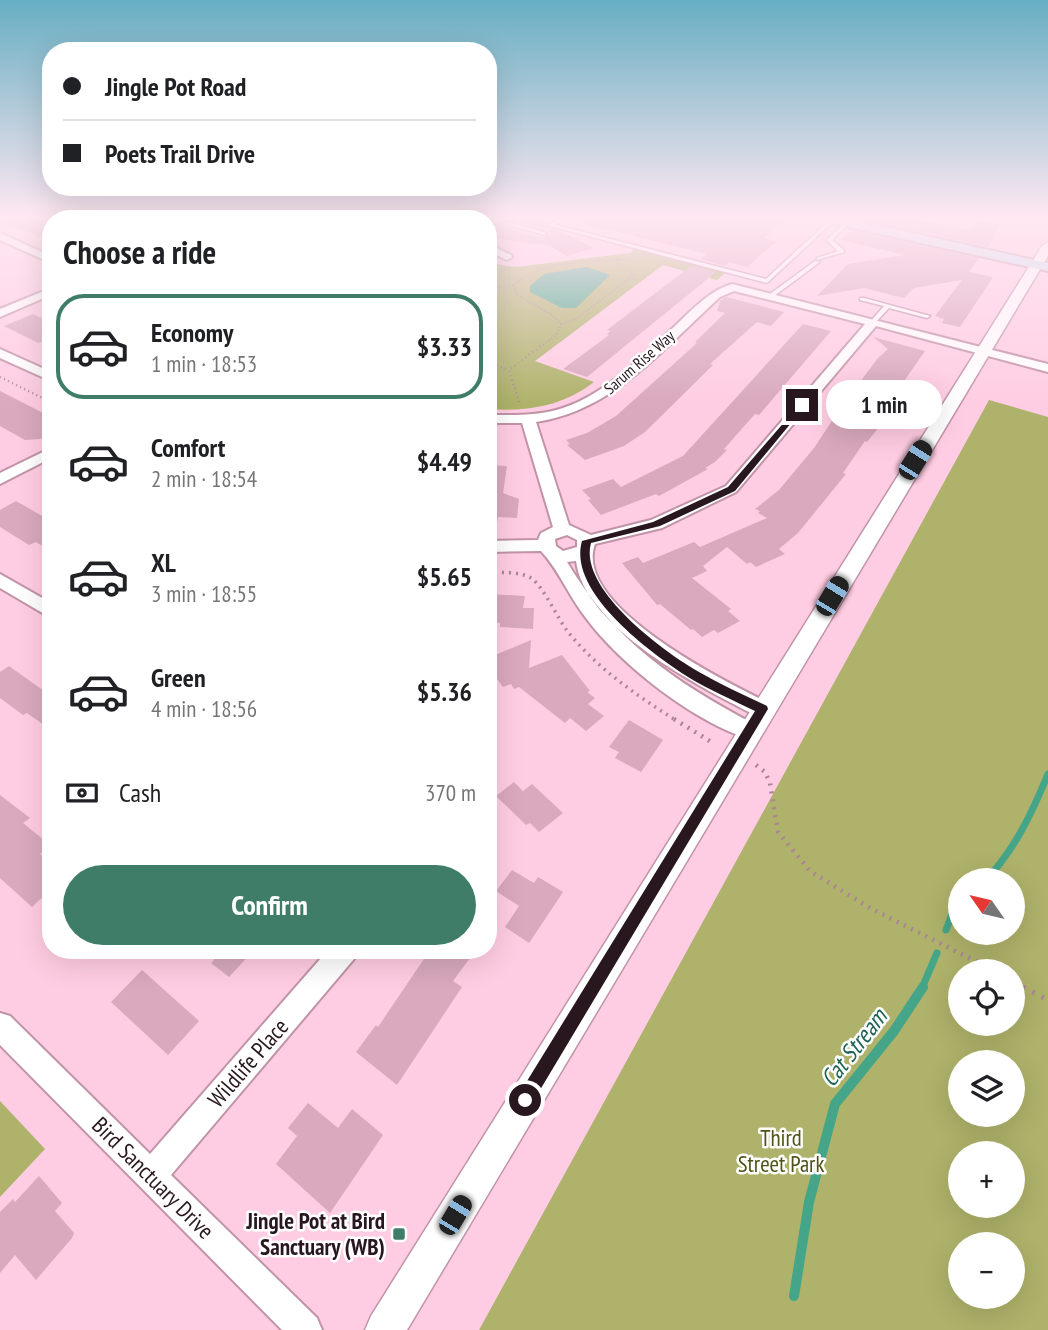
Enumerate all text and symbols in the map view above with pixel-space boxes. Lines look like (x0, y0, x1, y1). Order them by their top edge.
text: Jingle Pot Road (105, 70, 246, 103)
text: Poets Trail Drive (105, 137, 255, 170)
text: Choose a ride (63, 231, 216, 273)
icon: car (67, 315, 130, 378)
text: Economy (151, 316, 233, 349)
street label: Sarum Rise Way (599, 326, 679, 398)
text: $3.33 (417, 330, 472, 363)
text: 1 min · 18:53 (151, 349, 257, 378)
callout: 1 min (826, 380, 942, 430)
route end (786, 389, 818, 421)
text: 1 min (861, 390, 907, 419)
icon: car (67, 430, 130, 493)
text: Comfort (151, 431, 225, 464)
car (895, 437, 936, 483)
text: $4.49 (417, 445, 472, 478)
text: 2 min · 18:54 (151, 464, 257, 493)
icon: car (67, 545, 130, 608)
text: XL (151, 546, 176, 579)
text: $5.65 (417, 560, 472, 593)
car (813, 573, 852, 619)
text: 3 min · 18:55 (151, 579, 257, 608)
icon: car (67, 660, 130, 723)
text: Green (151, 661, 206, 694)
text: $5.36 (417, 675, 472, 708)
text: 4 min · 18:56 (151, 694, 257, 723)
icon: cash (63, 774, 101, 812)
text: Cash (119, 776, 161, 809)
text: 370 m (425, 778, 476, 807)
button: Confirm (63, 865, 476, 945)
north arrow (948, 868, 1026, 945)
map controls (948, 868, 1025, 1309)
button: locate (948, 959, 1025, 1036)
water label: Cat Stream (814, 1001, 895, 1093)
street label: Wildlife Place (201, 1012, 294, 1113)
button: layers (948, 1050, 1025, 1127)
route start (509, 1084, 541, 1116)
street label: Bird Sanctuary Drive (86, 1111, 220, 1245)
park label: Third Street Park (738, 1123, 824, 1178)
button: + (948, 1141, 1025, 1218)
car (436, 1192, 475, 1238)
place label: Jingle Pot at Bird Sanctuary (WB) (245, 1206, 385, 1261)
marker: Jingle Pot at Bird Sanctuary (WB) (391, 1226, 407, 1242)
button: − (948, 1232, 1025, 1309)

